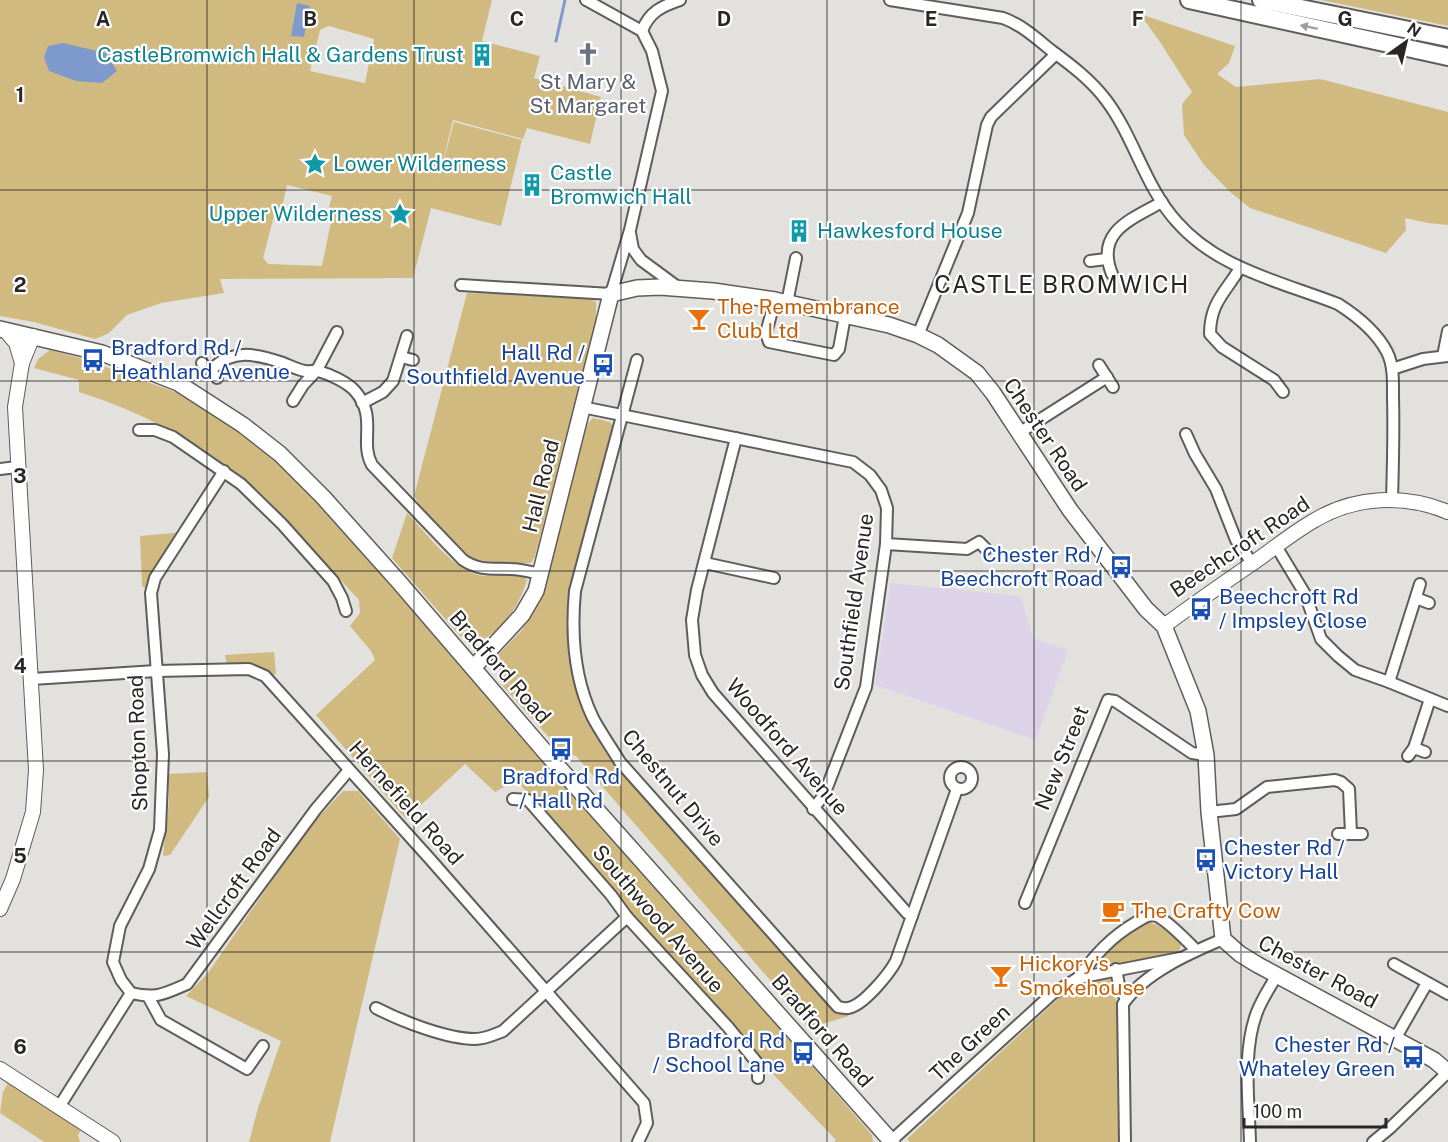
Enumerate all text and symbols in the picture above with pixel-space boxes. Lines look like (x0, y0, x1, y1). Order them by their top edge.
text: A (96, 7, 110, 31)
text: B (303, 7, 317, 31)
text: C (510, 7, 524, 31)
text: D (717, 7, 731, 31)
text: E (925, 7, 937, 31)
text: F (1132, 7, 1144, 31)
text: G (1337, 7, 1353, 31)
north arrow (1376, 12, 1436, 72)
text: N (1404, 19, 1425, 41)
one-way arrow (1300, 21, 1318, 31)
church icon: St Mary & St Margaret (575, 41, 601, 67)
place label: CastleBromwich Hall & Gardens Trust (97, 42, 464, 67)
building icon: CastleBromwich Hall & Gardens Trust (469, 42, 495, 68)
place label: St Mary & St Margaret (530, 69, 646, 118)
text: 1 (16, 83, 24, 107)
place icon: Lower Wilderness (302, 151, 328, 177)
place label: Lower Wilderness (333, 151, 506, 176)
place label: Castle Bromwich Hall (550, 160, 692, 209)
building icon: Castle Bromwich Hall (519, 172, 545, 198)
place label: Upper Wilderness (209, 201, 382, 226)
place icon: Upper Wilderness (387, 201, 413, 227)
building icon: Hawkesford House (786, 218, 812, 244)
place label: Hawkesford House (817, 218, 1003, 243)
district label: CASTLE BROMWICH (934, 270, 1190, 298)
text: 2 (14, 273, 26, 297)
place label: The Remembrance Club Ltd (717, 294, 900, 343)
bar icon: The Remembrance Club Ltd (686, 306, 712, 332)
place label: Bradford Rd / Heathland Avenue (111, 335, 290, 384)
place label: Hall Rd / Southfield Avenue (406, 340, 586, 389)
bus stop icon: Bradford Rd / Heathland Avenue (80, 347, 106, 373)
bus stop icon: Hall Rd / Southfield Avenue (590, 352, 616, 378)
street label: Chester Road (998, 373, 1093, 496)
street label: Hall Road (517, 437, 564, 535)
text: 3 (13, 464, 27, 488)
street label: Beechcroft Road (1165, 491, 1314, 602)
street label: Southfield Avenue (829, 512, 878, 692)
place label: Chester Rd / Beechcroft Road (940, 542, 1104, 591)
bus stop icon: Chester Rd / Beechcroft Road (1108, 554, 1134, 580)
place label: Beechcroft Rd / Impsley Close (1219, 584, 1367, 633)
bus stop icon: Beechcroft Rd / Impsley Close (1188, 596, 1214, 622)
street label: Bradford Road (445, 605, 556, 728)
text: 4 (13, 654, 27, 678)
street label: Woodford Avenue (721, 673, 854, 820)
street label: Shopton Road (123, 674, 152, 812)
street label: New Street (1029, 702, 1094, 814)
street label: Chestnut Drive (617, 724, 729, 851)
street label: Hernefield Road (344, 736, 469, 870)
bus stop icon: Bradford Rd / Hall Rd (548, 736, 574, 762)
place label: Bradford Rd / Hall Rd (502, 764, 620, 813)
street label: Wellcroft Road (181, 823, 286, 954)
place label: Chester Rd / Victory Hall (1224, 835, 1345, 884)
street label: Southwood Avenue (587, 840, 729, 998)
text: 5 (13, 844, 27, 868)
bus stop icon: Chester Rd / Victory Hall (1193, 847, 1219, 873)
cafe icon: The Crafty Cow (1100, 898, 1126, 924)
place label: The Crafty Cow (1131, 898, 1281, 923)
street label: Chester Road (1254, 930, 1382, 1013)
place label: Hickory's Smokehouse (1019, 951, 1145, 1000)
bar icon: Hickory's Smokehouse (988, 963, 1014, 989)
street label: Bradford Road (767, 969, 878, 1092)
street label: The Green (924, 999, 1015, 1086)
place label: Bradford Rd / School Lane (652, 1028, 785, 1077)
place label: Chester Rd / Whateley Green (1239, 1032, 1396, 1081)
text: 6 (13, 1035, 27, 1059)
bus stop icon: Bradford Rd / School Lane (790, 1040, 816, 1066)
bus stop icon: Chester Rd / Whateley Green (1400, 1044, 1426, 1070)
scale bar (1244, 1091, 1386, 1129)
text: 100 m (1253, 1101, 1302, 1122)

